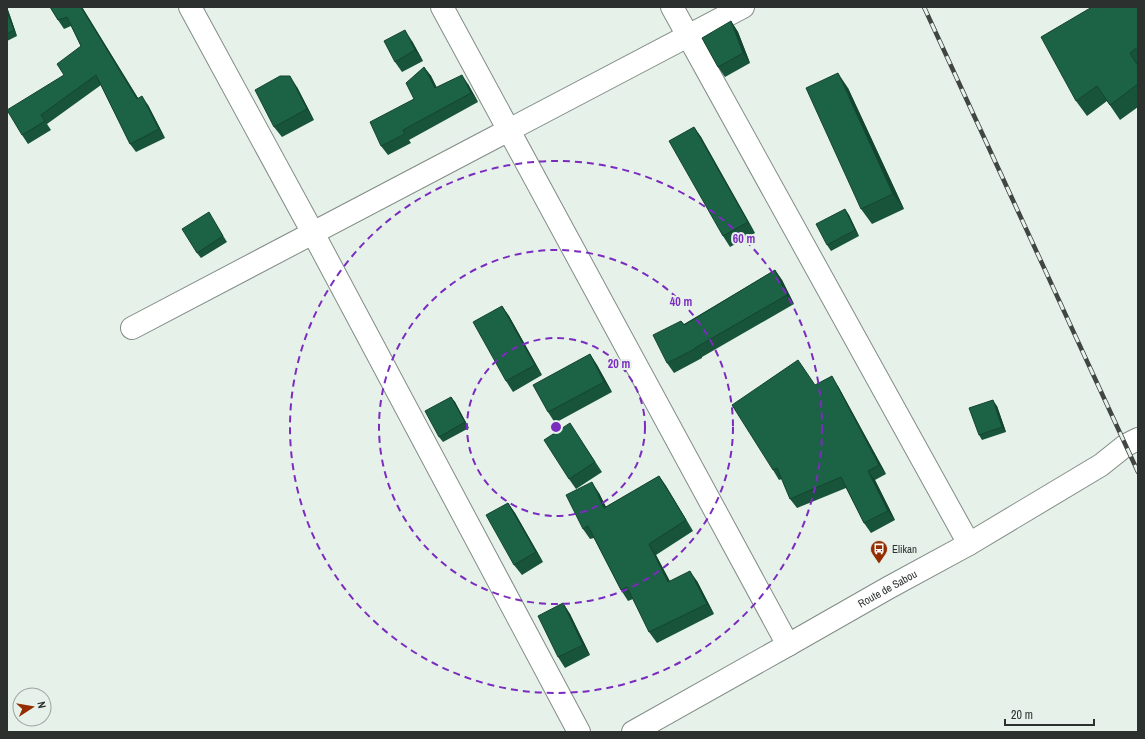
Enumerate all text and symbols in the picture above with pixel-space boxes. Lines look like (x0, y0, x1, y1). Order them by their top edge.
text: 60 m (733, 231, 755, 247)
text: 40 m (670, 294, 692, 310)
text: 20 m (608, 356, 630, 372)
centre of rings (549, 420, 563, 434)
bus stop icon: Elikan (869, 539, 889, 564)
place label: Elikan (892, 542, 917, 556)
street label: Route de Sabou (855, 567, 919, 611)
north arrow (12, 687, 52, 727)
text: N (34, 700, 49, 710)
scale bar (1005, 701, 1094, 727)
text: 20 m (1011, 707, 1033, 723)

